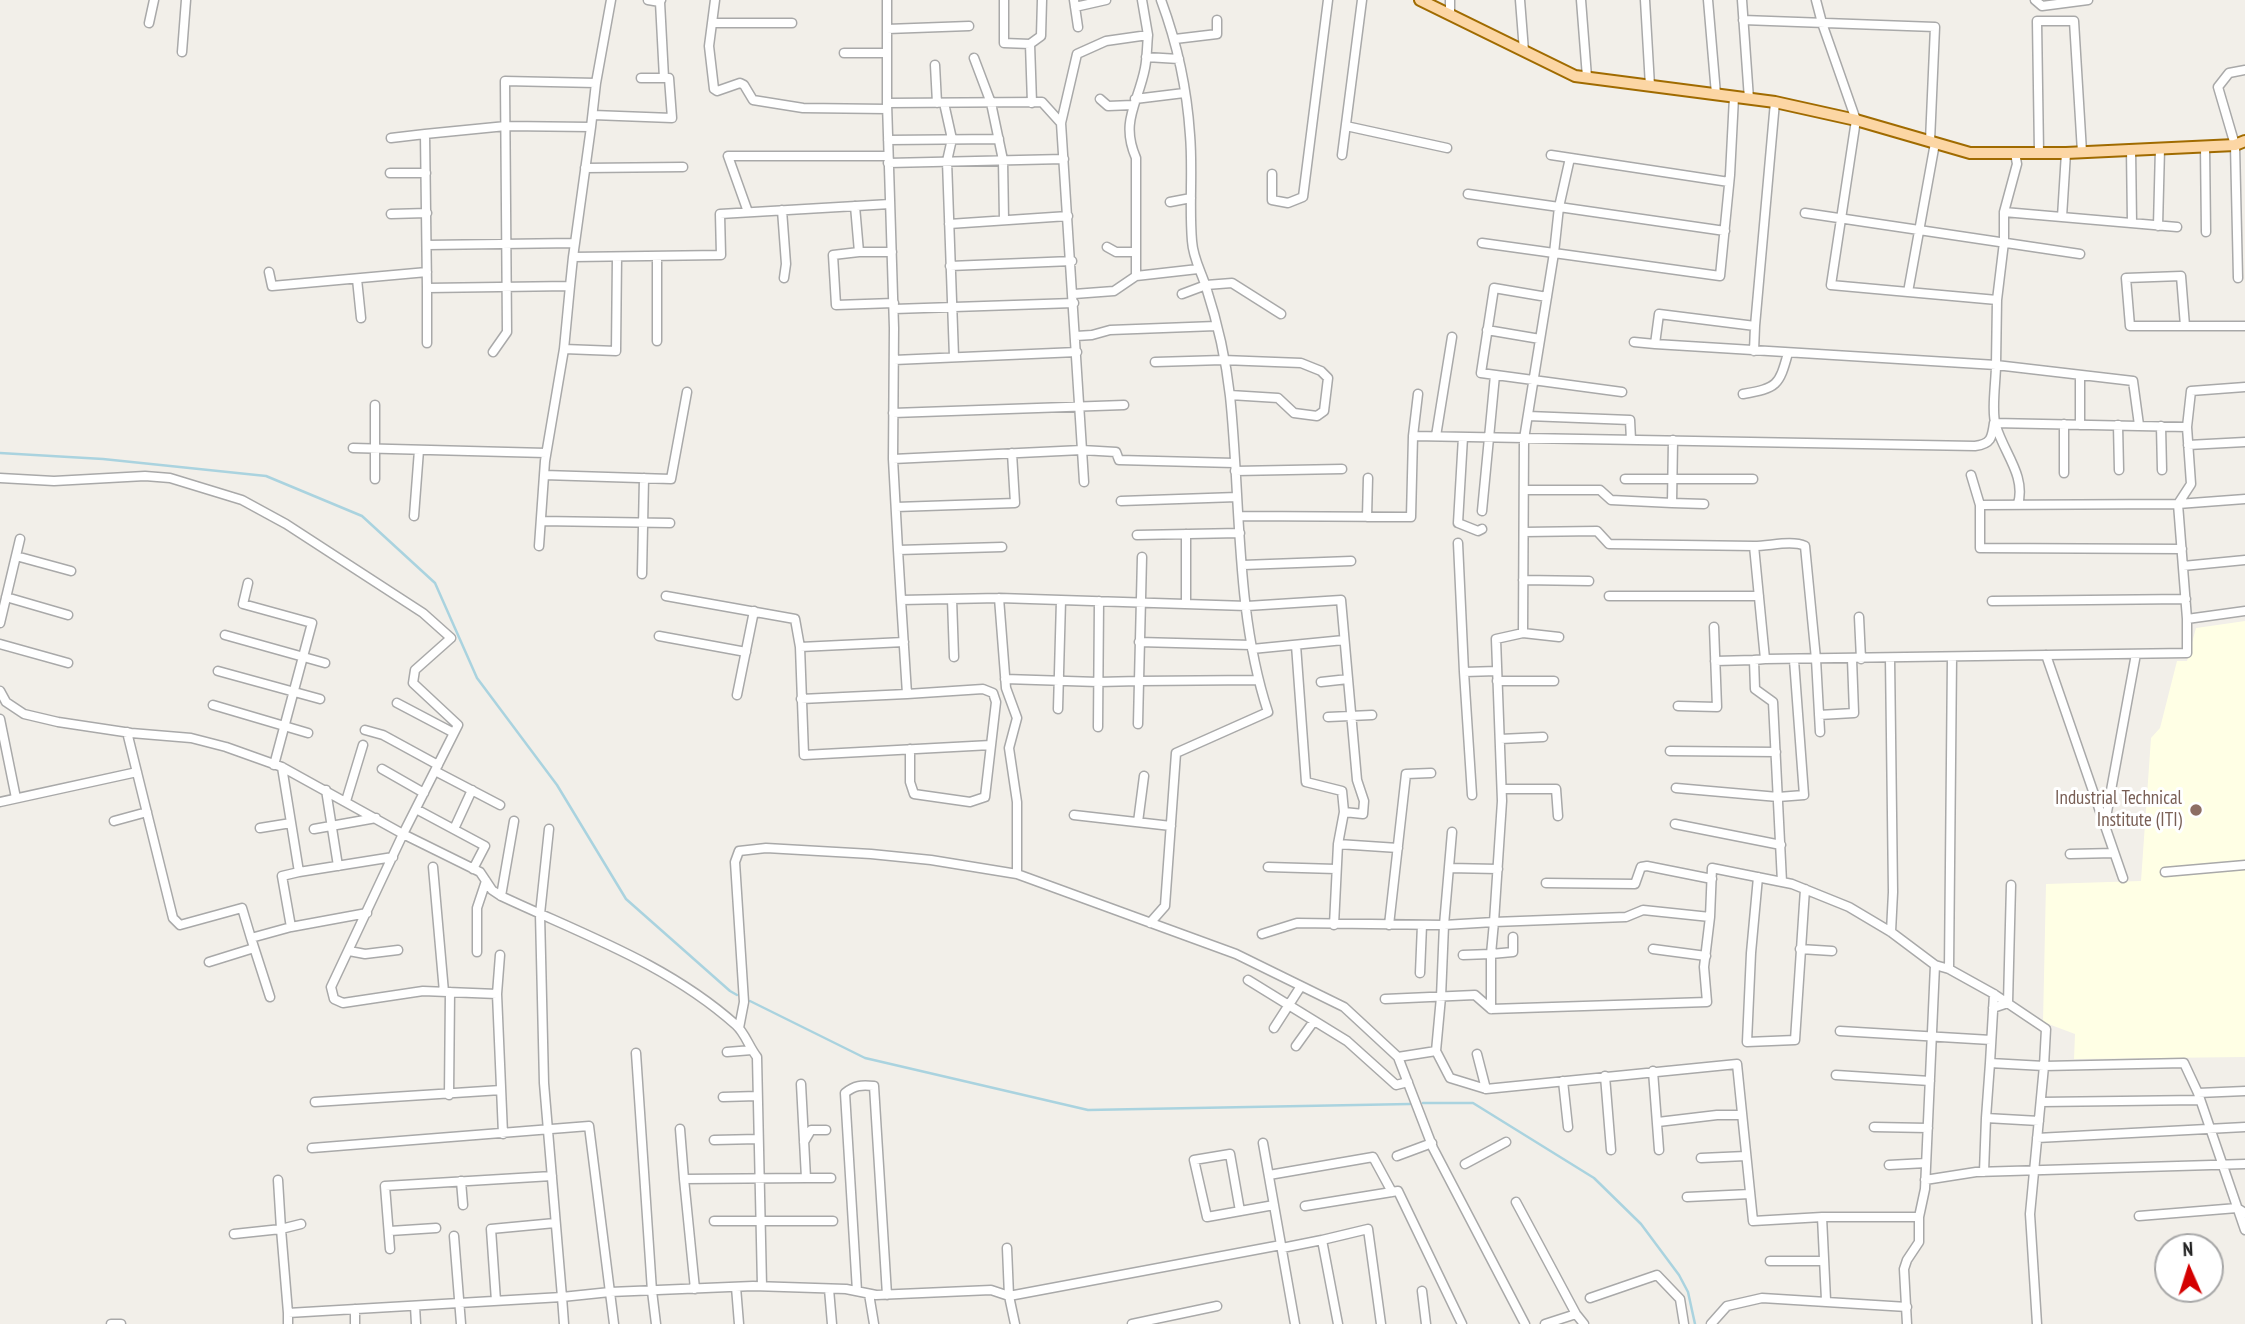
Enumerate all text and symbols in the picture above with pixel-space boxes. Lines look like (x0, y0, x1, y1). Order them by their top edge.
place label: Industrial Technical Institute (ITI) (2055, 788, 2182, 832)
marker: Industrial Technical Institute (ITI) (2188, 802, 2204, 818)
north arrow (2154, 1233, 2224, 1303)
text: N (2182, 1237, 2194, 1261)

